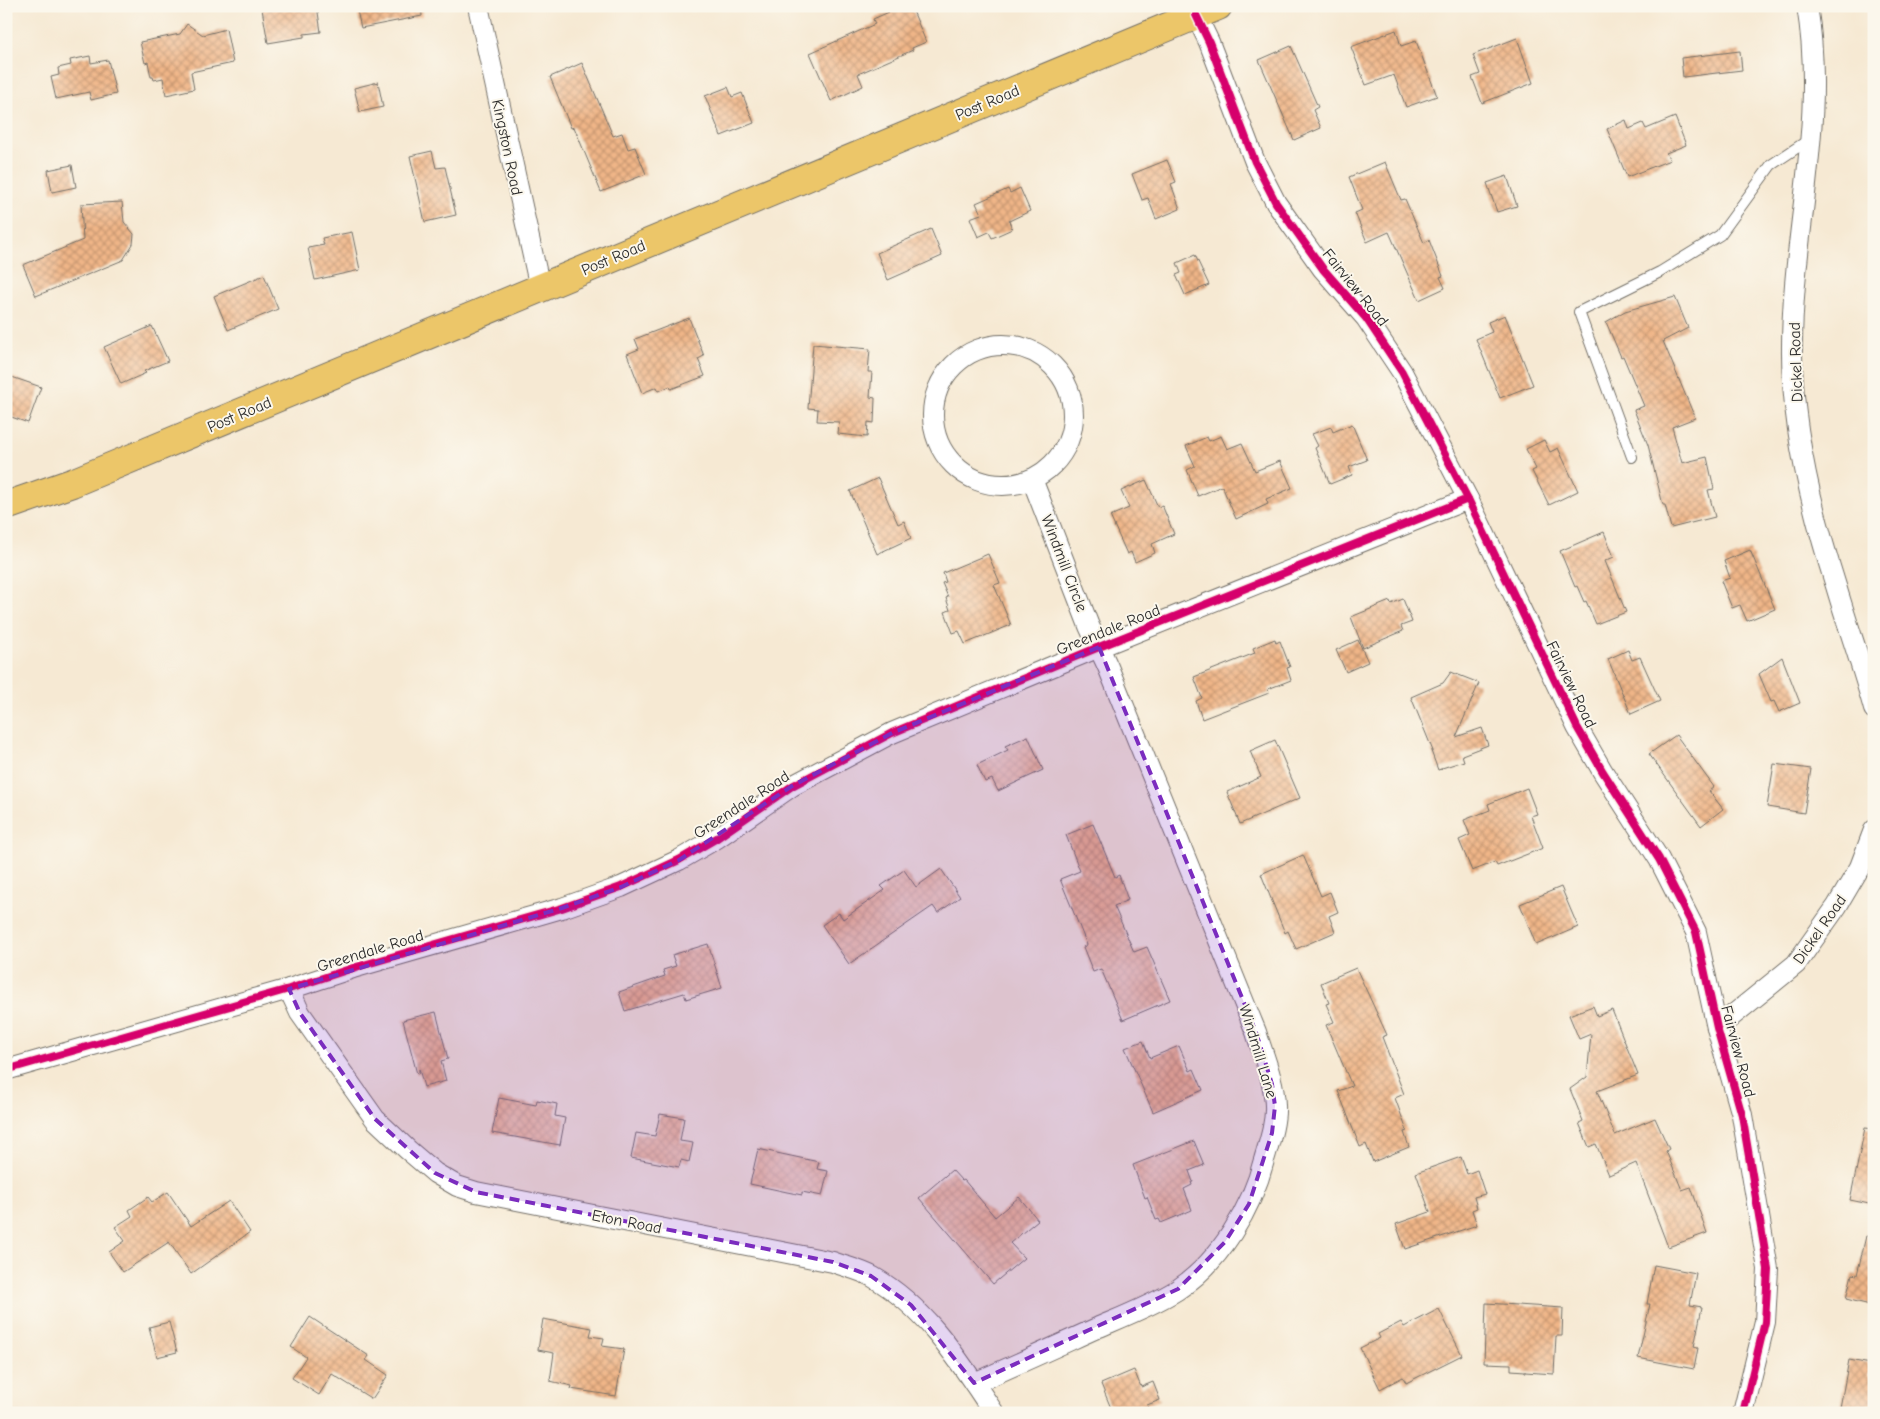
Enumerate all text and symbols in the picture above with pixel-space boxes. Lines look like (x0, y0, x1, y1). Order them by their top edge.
street label: Post Road (953, 81, 1022, 124)
street label: Kingston Road (488, 97, 526, 197)
street label: Post Road (579, 236, 648, 279)
street label: Fairview Road (1319, 245, 1392, 330)
street label: Dickel Road (1786, 322, 1806, 402)
street label: Post Road (205, 393, 274, 436)
street label: Windmill Circle (1037, 512, 1091, 614)
street label: Greendale Road (1054, 601, 1163, 659)
street label: Fairview Road (1542, 638, 1600, 731)
street label: Greendale Road (690, 767, 793, 842)
street label: Dickel Road (1789, 892, 1850, 968)
street label: Greendale Road (315, 926, 426, 976)
street label: Windmill Lane (1235, 1002, 1281, 1100)
street label: Fairview Road (1717, 1003, 1759, 1099)
street label: Eton Road (590, 1206, 663, 1238)

